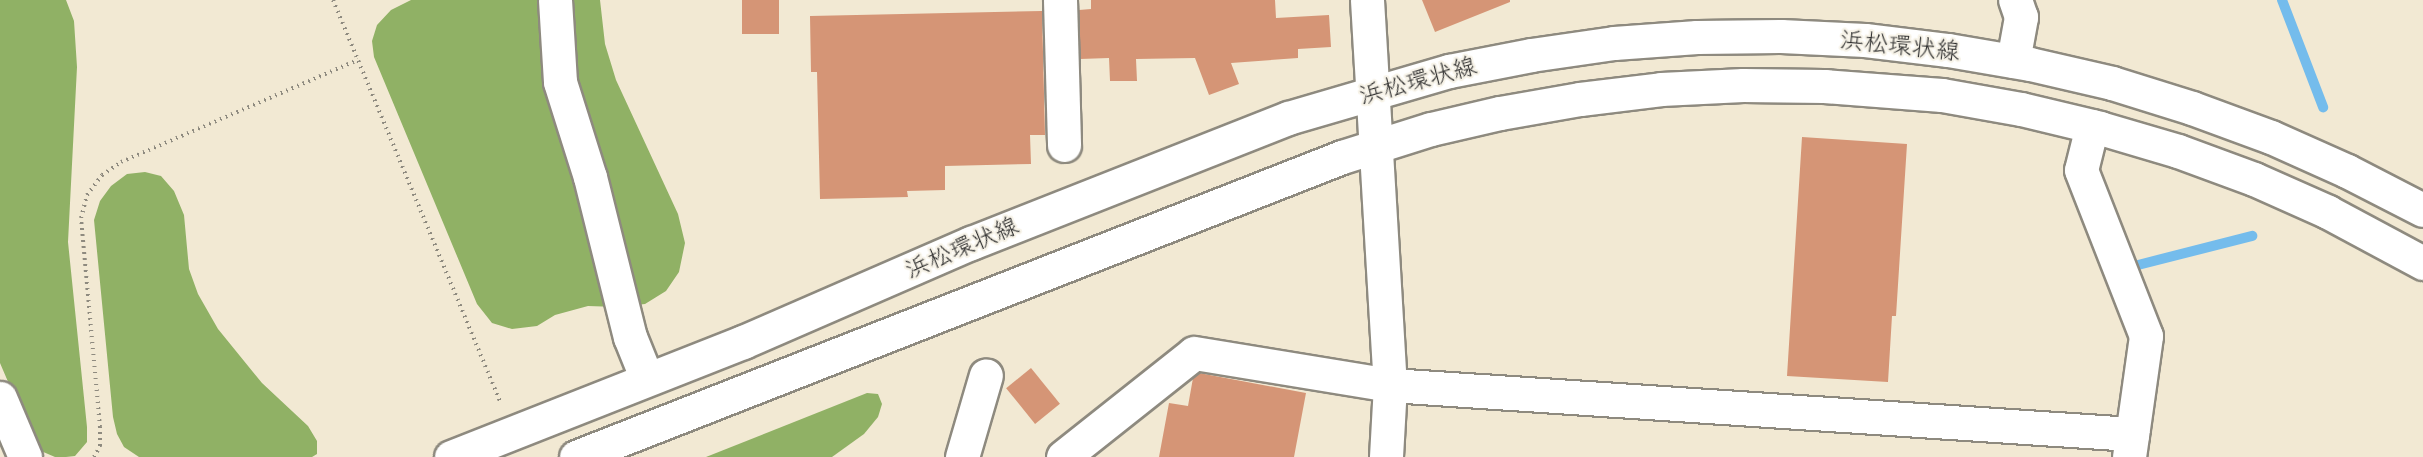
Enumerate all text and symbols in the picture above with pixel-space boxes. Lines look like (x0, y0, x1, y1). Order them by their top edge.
street label: 浜松環状線 (1839, 25, 1961, 67)
street label: 浜松環状線 (1356, 52, 1480, 110)
street label: 浜松環状線 (901, 211, 1023, 285)

